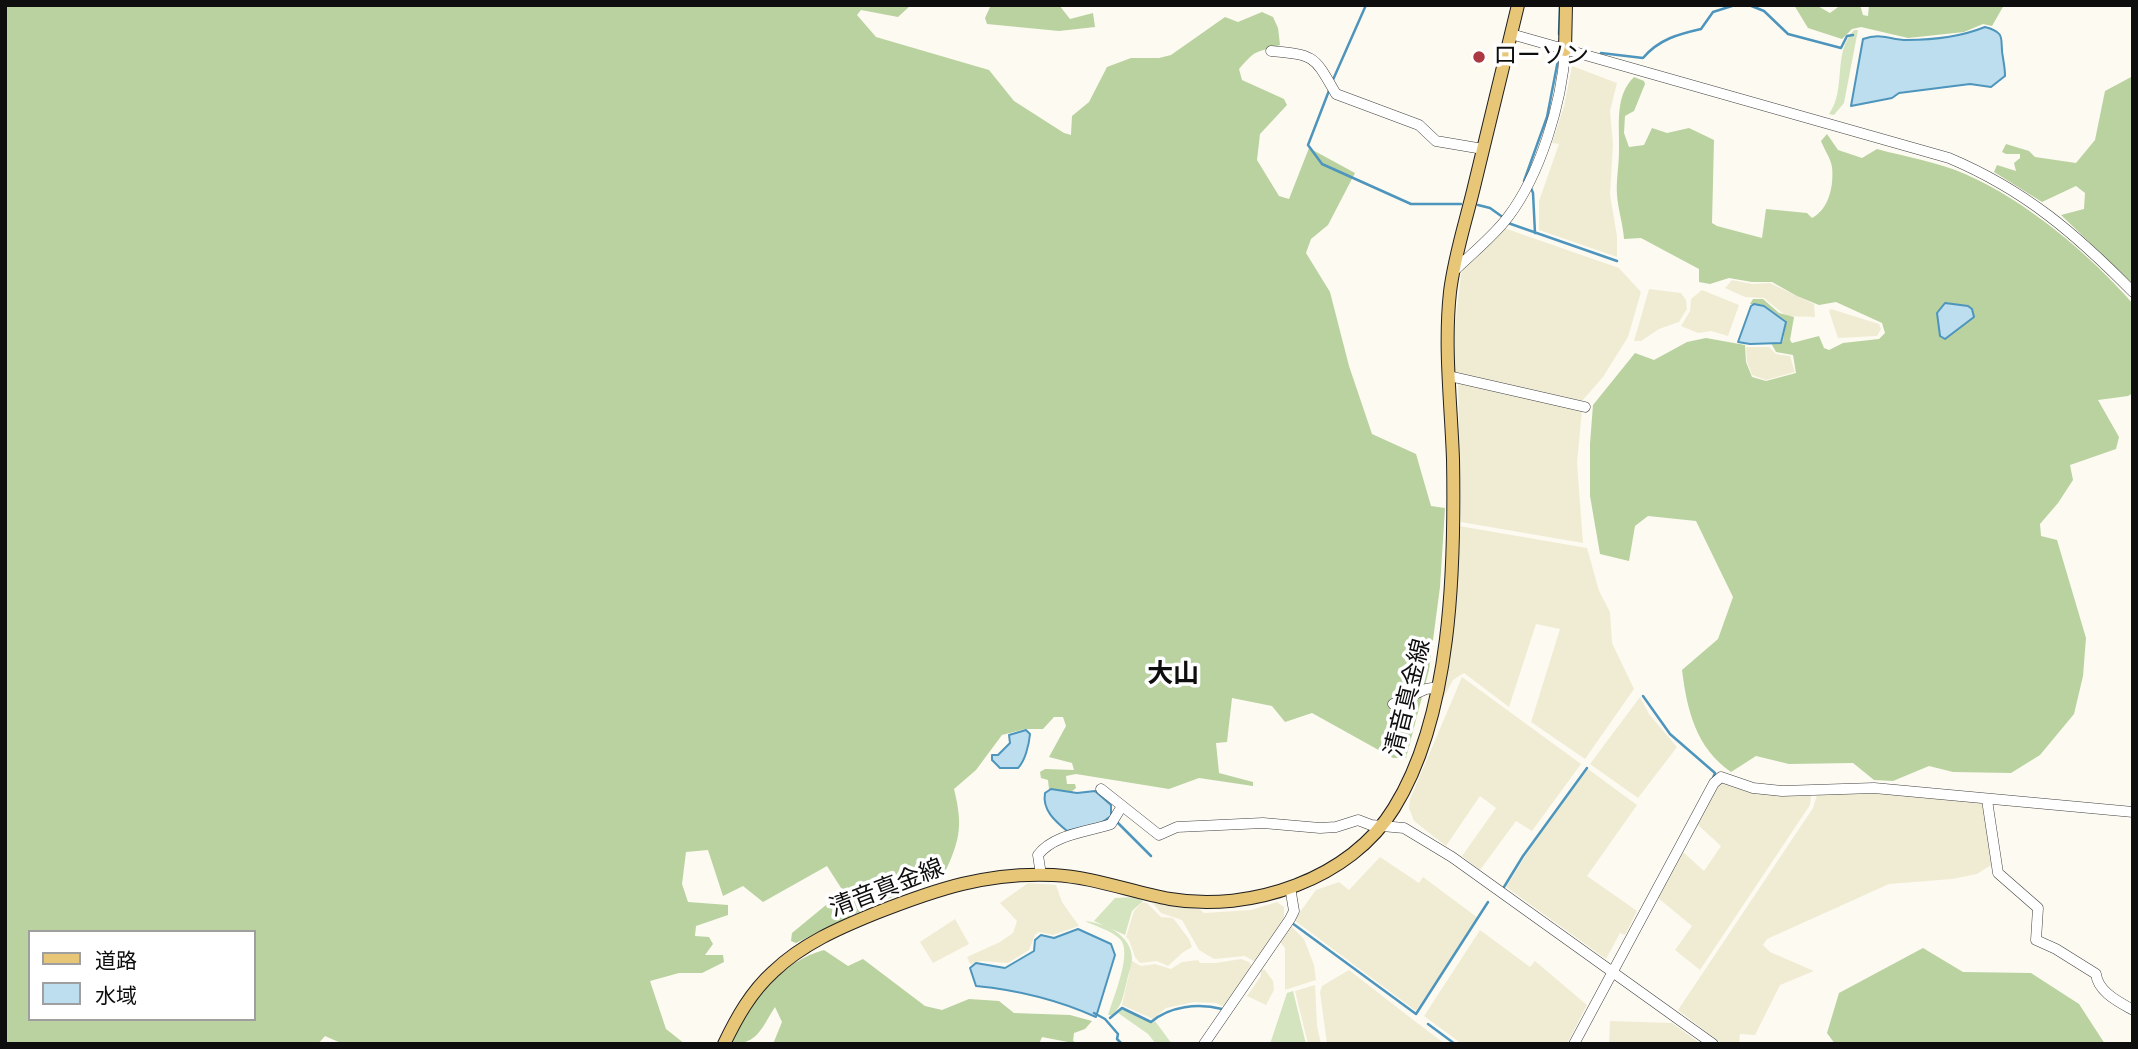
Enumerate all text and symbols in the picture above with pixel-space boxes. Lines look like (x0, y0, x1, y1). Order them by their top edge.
place label: ローソン (1493, 43, 1589, 71)
marker: ローソン (1471, 49, 1487, 65)
street label: 清音真金線 (1381, 636, 1437, 760)
district label: 大山 (1147, 659, 1199, 691)
street label: 清音真金線 (826, 854, 948, 924)
legend (28, 930, 256, 1021)
text: 道路 (95, 949, 137, 973)
text: 水域 (95, 984, 137, 1008)

